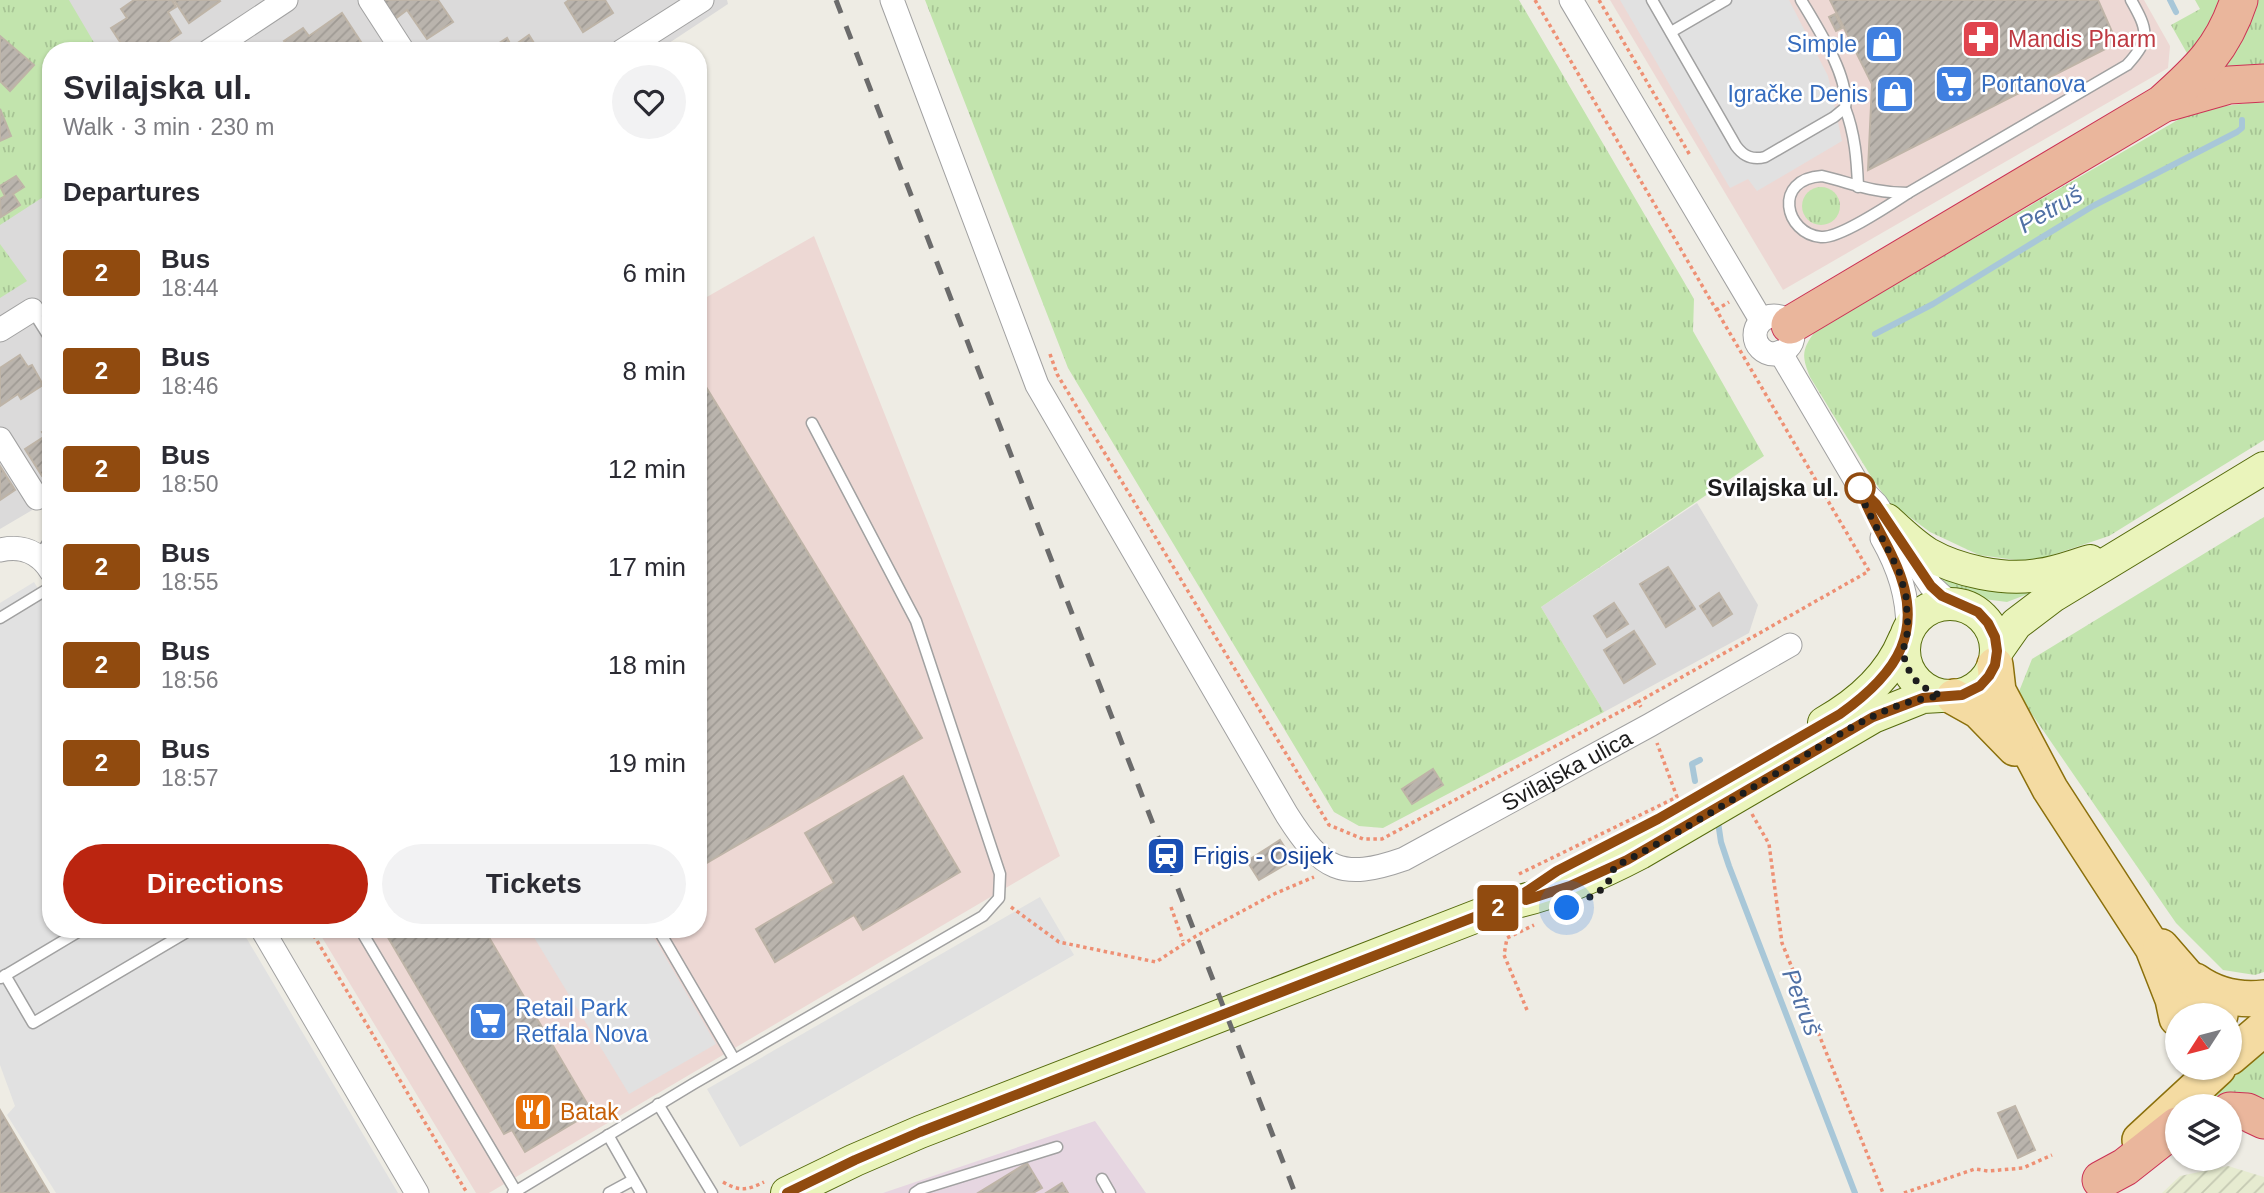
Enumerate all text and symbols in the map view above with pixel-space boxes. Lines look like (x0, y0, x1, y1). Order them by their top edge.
pharmacy icon: Mandis Pharm (1960, 18, 2002, 60)
shop icon: Simple (1863, 23, 1905, 65)
place label: Mandis Pharm (2008, 26, 2156, 52)
place label: Simple (1787, 31, 1857, 57)
supermarket icon: Portanova (1933, 63, 1975, 105)
button: heart (612, 65, 686, 139)
text: Svilajska ul. (63, 69, 252, 106)
place label: Portanova (1981, 71, 2086, 97)
shop icon: Igračke Denis (1874, 73, 1916, 115)
place label: Igračke Denis (1727, 81, 1868, 107)
text: Walk · 3 min · 230 m (63, 114, 274, 140)
text: Departures (63, 177, 200, 207)
water label: Petruš (2013, 180, 2087, 238)
text: Bus (161, 244, 210, 274)
text: 6 min (622, 258, 686, 288)
text: 2 (95, 259, 108, 286)
text: 18:44 (161, 275, 219, 301)
text: Bus (161, 342, 210, 372)
text: 8 min (622, 356, 686, 386)
text: 2 (95, 357, 108, 384)
text: 18:46 (161, 373, 219, 399)
text: Bus (161, 440, 210, 470)
text: 12 min (608, 454, 686, 484)
text: 2 (95, 455, 108, 482)
text: 18:50 (161, 471, 219, 497)
marker: Svilajska ul. (1845, 473, 1875, 503)
place label: Svilajska ul. (1707, 475, 1839, 501)
text: Bus (161, 538, 210, 568)
text: 17 min (608, 552, 686, 582)
text: 2 (95, 553, 108, 580)
text: 18:55 (161, 569, 219, 595)
text: Bus (161, 636, 210, 666)
text: 18 min (608, 650, 686, 680)
text: 2 (95, 651, 108, 678)
text: 18:56 (161, 667, 219, 693)
street label: Svilajska ulica (1497, 724, 1637, 816)
text: Bus (161, 734, 210, 764)
text: 19 min (608, 748, 686, 778)
text: 2 (95, 749, 108, 776)
text: 18:57 (161, 765, 219, 791)
station icon: Frigis - Osijek (1145, 835, 1187, 877)
place label: Frigis - Osijek (1193, 843, 1334, 869)
button: Directions (63, 844, 368, 924)
button: Tickets (382, 844, 686, 924)
line badge: 2 (1475, 885, 1521, 931)
your location (1549, 890, 1584, 925)
text: 2 (1491, 894, 1505, 921)
water label: Petruš (1777, 965, 1827, 1039)
place label: Retail Park Retfala Nova (515, 995, 648, 1047)
supermarket icon: Retail Park Retfala Nova (467, 1000, 509, 1042)
north arrow (2165, 1003, 2242, 1080)
map controls (2165, 1003, 2242, 1171)
restaurant icon: Batak (512, 1091, 554, 1133)
button: layers (2165, 1094, 2242, 1171)
place label: Batak (560, 1099, 619, 1125)

